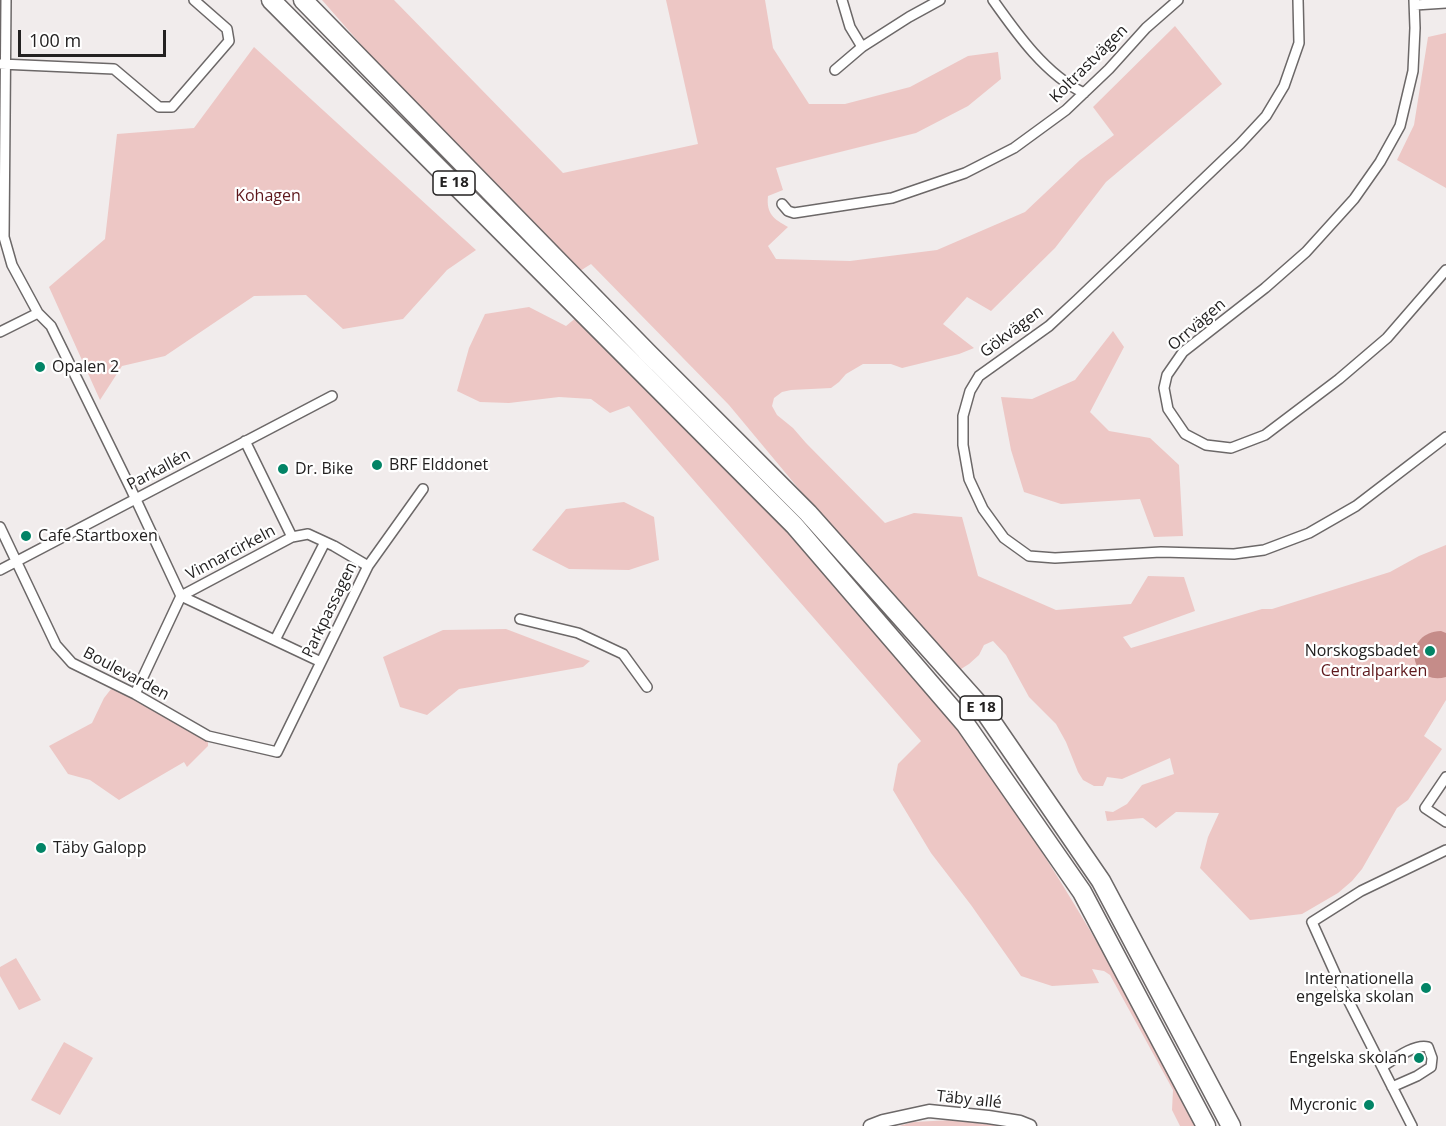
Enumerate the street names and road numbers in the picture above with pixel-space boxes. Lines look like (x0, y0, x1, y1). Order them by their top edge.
street label: Koltrastvägen (1046, 21, 1132, 107)
road number: E 18 (433, 171, 475, 195)
street label: Orrvägen (1164, 295, 1230, 355)
street label: Gökvägen (977, 302, 1047, 362)
street label: Parkallén (124, 445, 194, 495)
street label: Vinnarcirkeln (183, 521, 279, 585)
street label: Parkpassagen (299, 559, 361, 661)
street label: Boulevarden (80, 643, 172, 705)
road number: E 18 (960, 696, 1002, 720)
street label: Täby allé (935, 1087, 1003, 1113)

